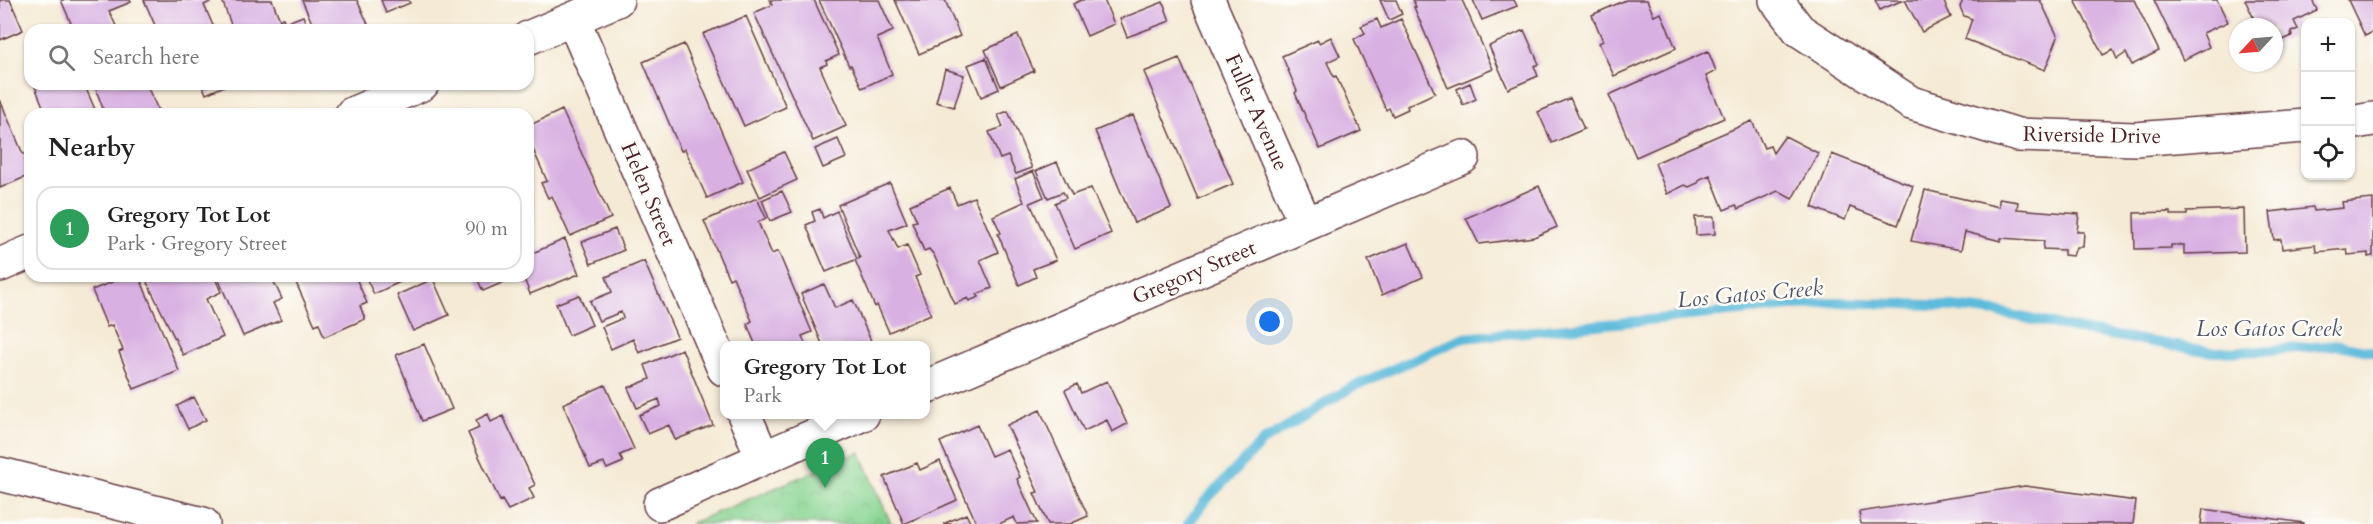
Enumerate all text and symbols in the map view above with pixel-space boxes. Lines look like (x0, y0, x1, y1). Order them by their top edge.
north arrow (2229, 18, 2283, 72)
map controls (2301, 18, 2355, 180)
button: + (2301, 18, 2355, 72)
search box (24, 24, 534, 90)
icon: search (45, 41, 78, 74)
text: Search here (93, 42, 200, 72)
street label: Fuller Avenue (1218, 49, 1295, 175)
button: − (2301, 72, 2355, 126)
street label: Riverside Drive (2023, 120, 2161, 151)
button: locate (2301, 126, 2355, 180)
text: Nearby (48, 130, 136, 165)
street label: Helen Street (614, 138, 684, 251)
text: Gregory Tot Lot (107, 200, 270, 230)
text: 1 (64, 215, 75, 242)
text: 90 m (465, 215, 508, 242)
text: Park · Gregory Street (107, 230, 287, 257)
street label: Gregory Street (1128, 233, 1261, 312)
water label: Los Gatos Creek (1676, 273, 1824, 315)
your location (1255, 307, 1284, 336)
water label: Los Gatos Creek (2196, 314, 2342, 344)
popup (720, 341, 930, 419)
text: Gregory Tot Lot (743, 352, 907, 382)
text: Park (743, 382, 782, 409)
pin: 1 (806, 438, 844, 488)

